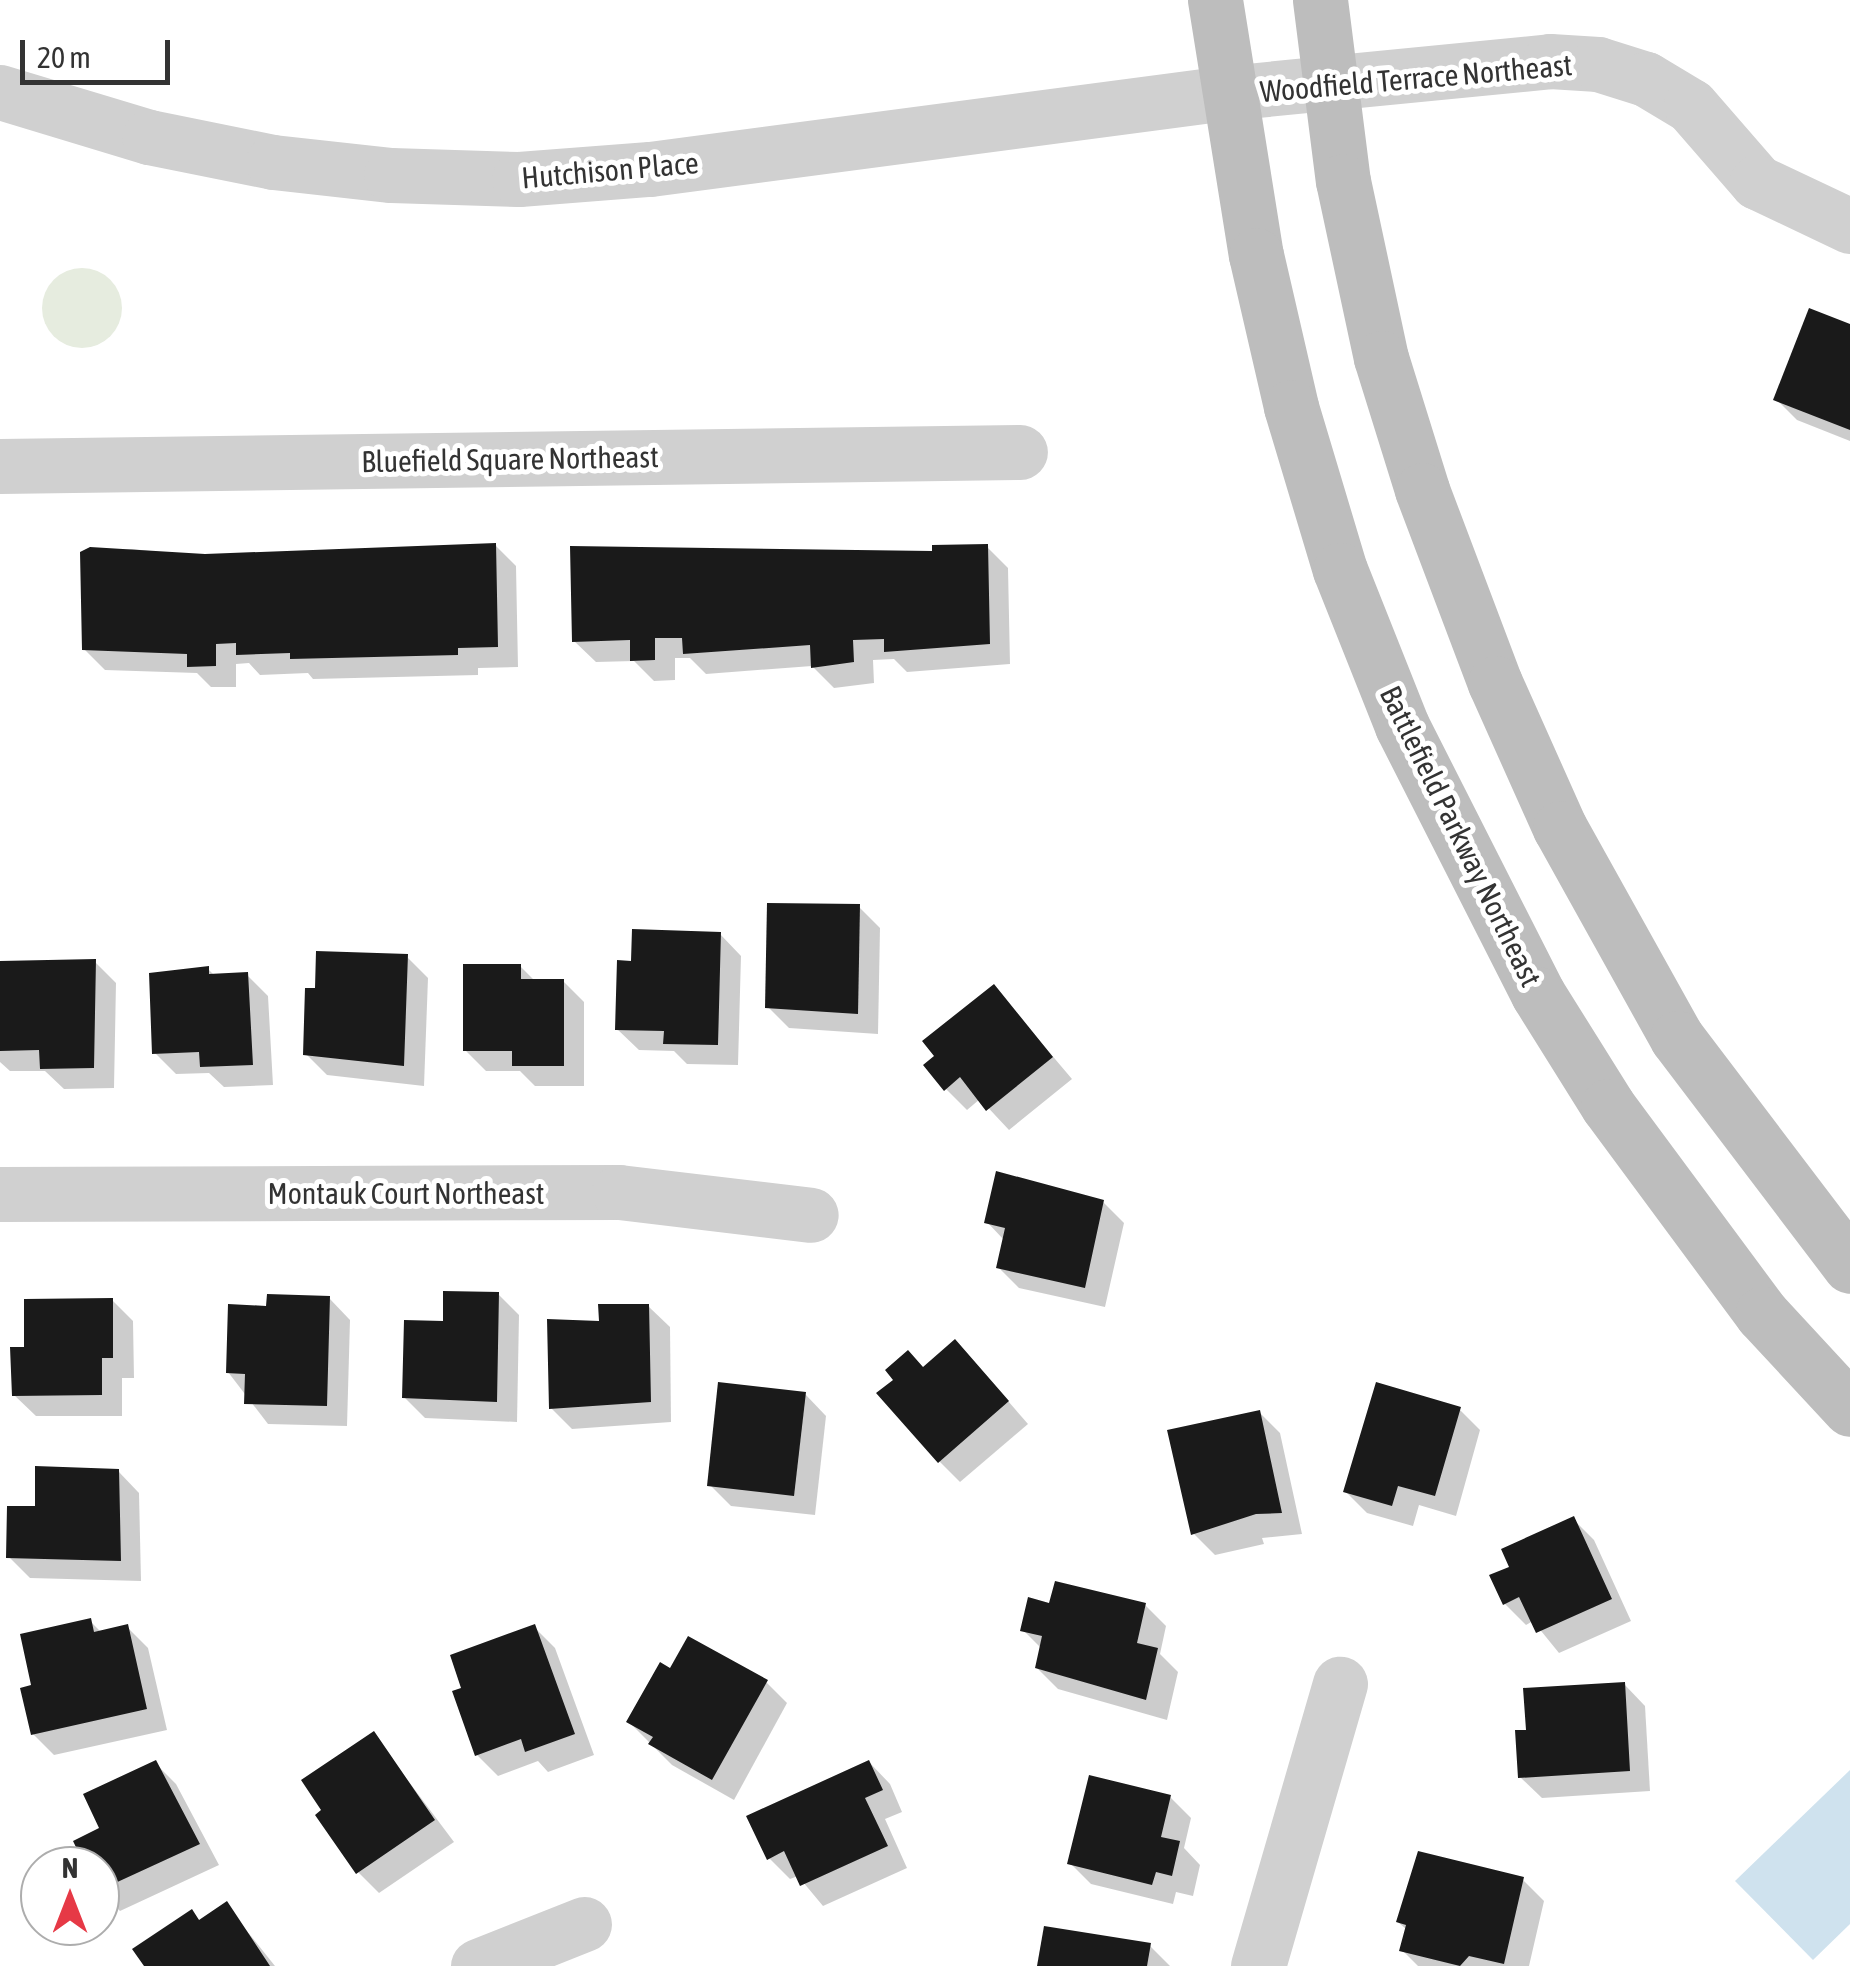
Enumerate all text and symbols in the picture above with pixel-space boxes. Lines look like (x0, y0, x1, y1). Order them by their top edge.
scale bar (25, 20, 175, 82)
text: 20 m (37, 40, 91, 74)
street label: Woodfield Terrace Northeast (1258, 46, 1574, 110)
street label: Hutchison Place (520, 144, 700, 196)
street label: Bluefield Square Northeast (361, 438, 659, 480)
street label: Battlefield Parkway Northeast (1372, 680, 1550, 992)
street label: Montauk Court Northeast (268, 1175, 544, 1211)
north arrow (20, 1846, 120, 1946)
text: N (62, 1852, 78, 1884)

